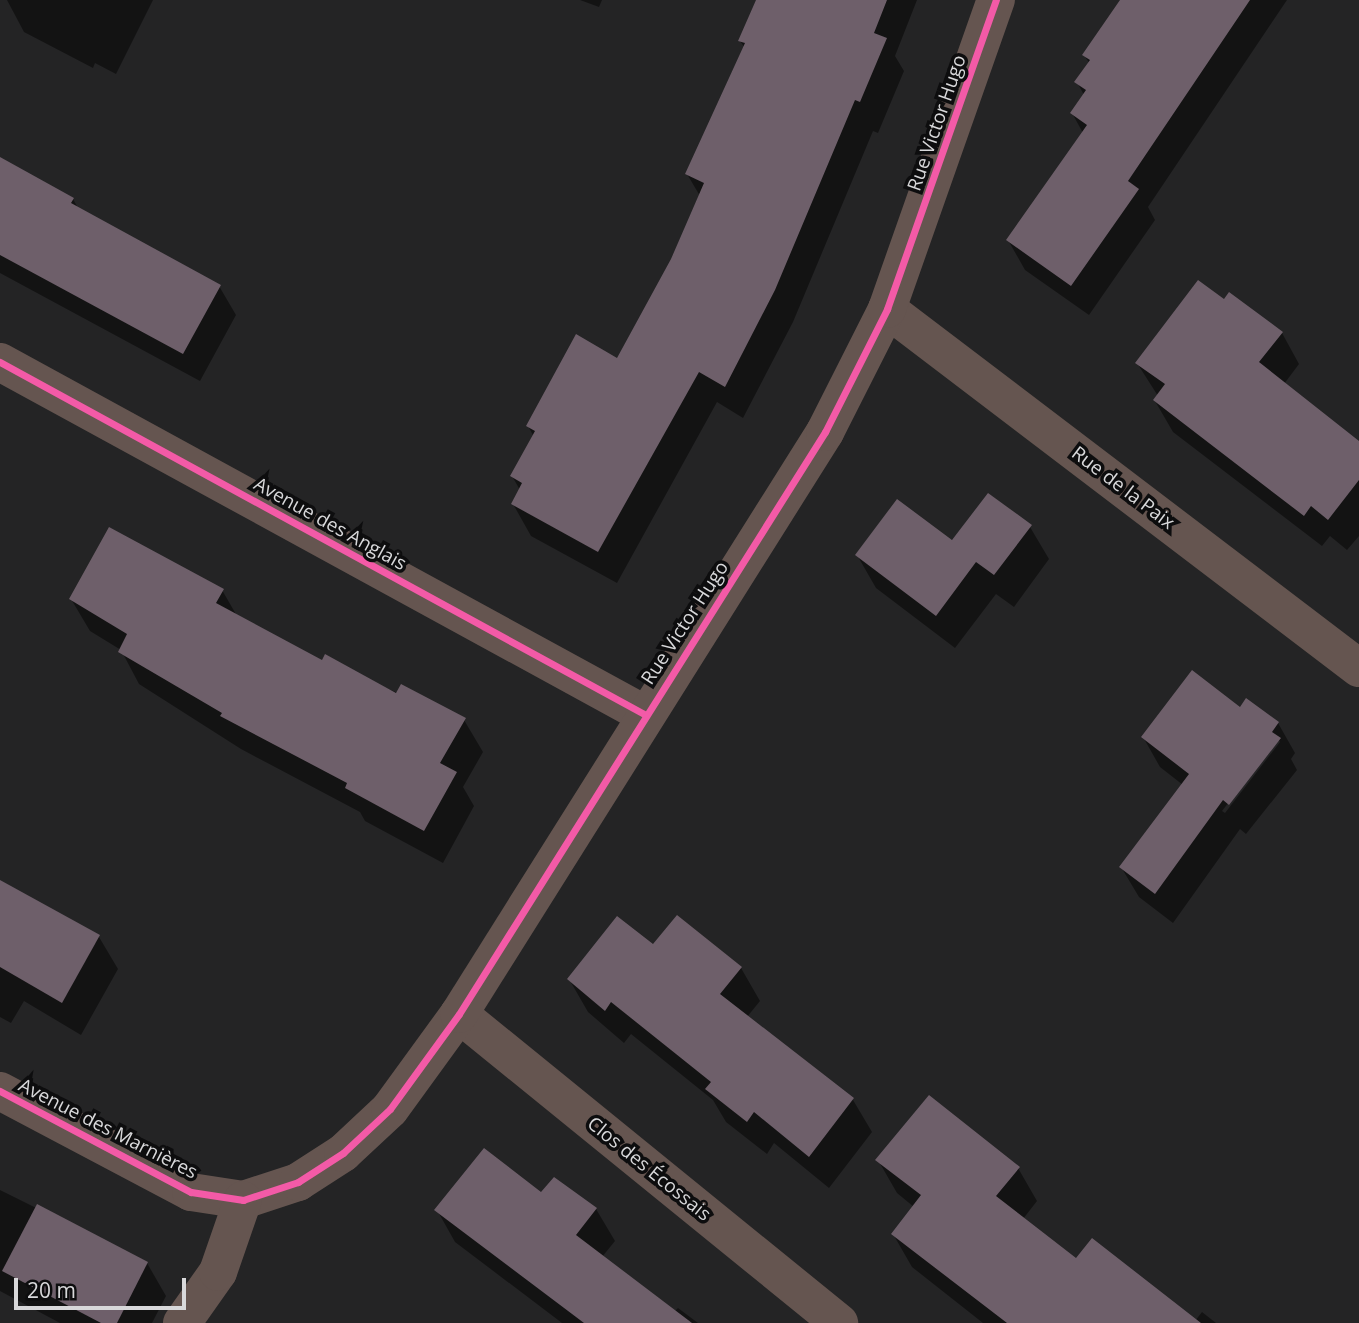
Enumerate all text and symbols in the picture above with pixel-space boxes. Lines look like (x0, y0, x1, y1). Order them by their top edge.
street label: Rue Victor Hugo (903, 52, 971, 194)
street label: Rue de la Paix (1067, 442, 1179, 534)
street label: Avenue des Anglais (250, 473, 410, 575)
street label: Rue Victor Hugo (637, 557, 733, 689)
street label: Avenue des Marnières (15, 1074, 201, 1184)
street label: Clos des Écossais (583, 1112, 715, 1226)
scale bar (18, 1264, 189, 1308)
text: 20 m (27, 1276, 76, 1304)

